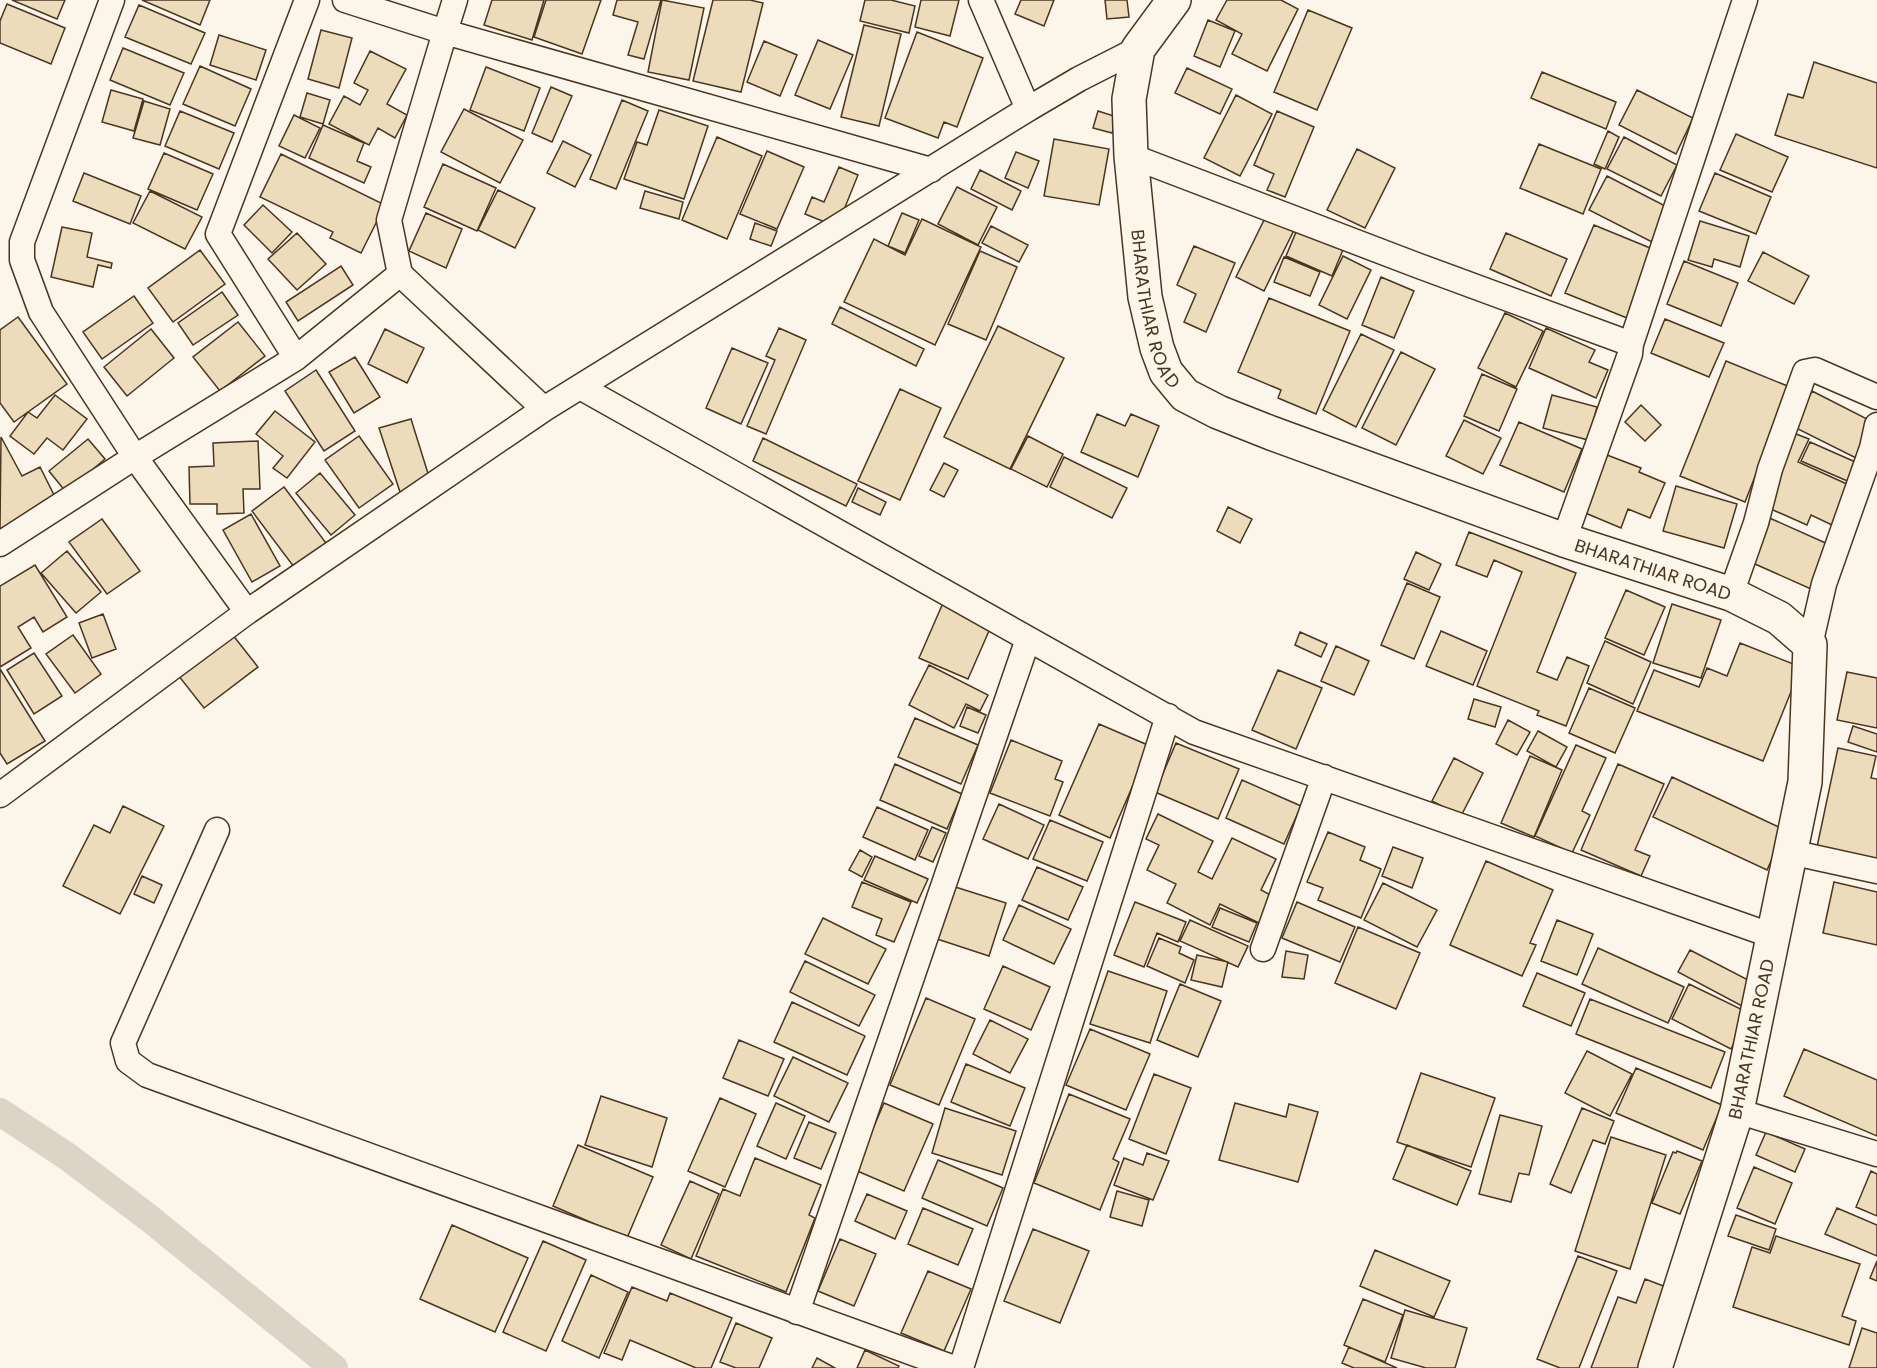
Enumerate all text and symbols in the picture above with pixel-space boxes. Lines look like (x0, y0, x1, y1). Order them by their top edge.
street label: BHARATHIAR ROAD (1126, 228, 1187, 393)
street label: BHARATHIAR ROAD (1572, 532, 1735, 606)
street label: BHARATHIAR ROAD (1722, 957, 1780, 1121)

